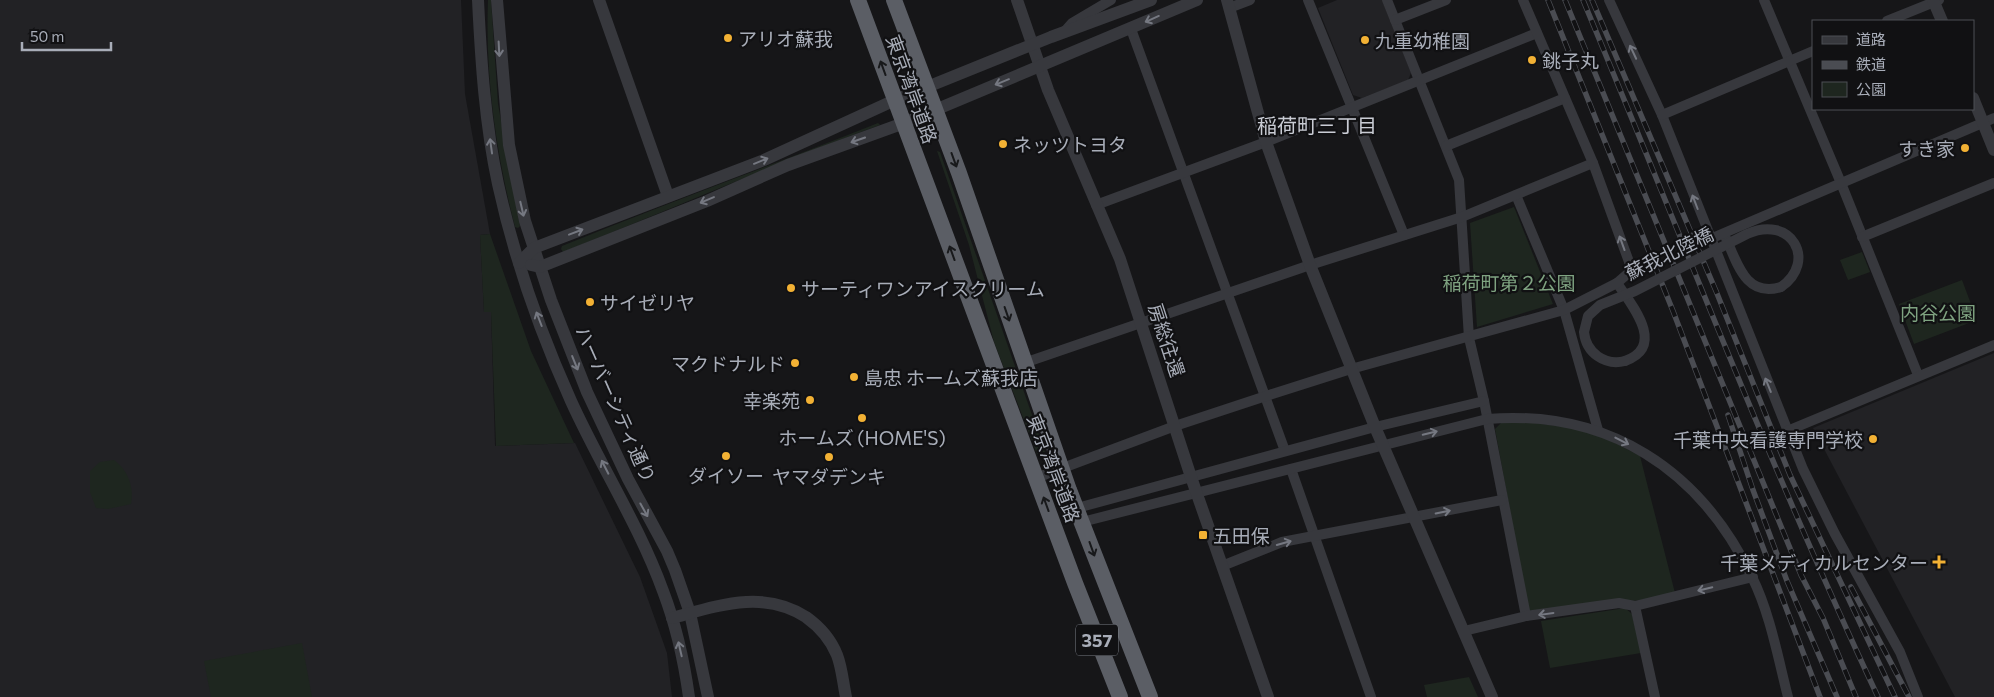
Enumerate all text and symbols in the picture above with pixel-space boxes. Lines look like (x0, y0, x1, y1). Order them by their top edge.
one-way arrow (1145, 15, 1160, 25)
scale bar (22, 20, 111, 52)
legend (1812, 20, 1974, 110)
text: 50 m (30, 27, 64, 45)
place label: アリオ蘇我 (738, 27, 833, 50)
place label: 九重幼稚園 (1375, 29, 1470, 52)
text: 道路 (1856, 30, 1886, 48)
street label: 東京湾岸道路 (882, 31, 942, 147)
marker: アリオ蘇我 (722, 32, 734, 44)
marker: 九重幼稚園 (1359, 34, 1371, 46)
one-way arrow (495, 40, 504, 56)
one-way arrow (1627, 45, 1637, 60)
place label: 銚子丸 (1542, 49, 1599, 72)
marker: 銚子丸 (1526, 54, 1538, 66)
text: 鉄道 (1856, 55, 1886, 73)
one-way arrow (878, 61, 887, 76)
one-way arrow (995, 78, 1010, 87)
text: 公園 (1856, 80, 1886, 98)
district label: 稲荷町三丁目 (1257, 113, 1377, 137)
place label: ネッツトヨタ (1013, 133, 1127, 156)
one-way arrow (851, 136, 866, 145)
place label: すき家 (1898, 137, 1955, 160)
one-way arrow (486, 138, 496, 154)
marker: ネッツトヨタ (997, 138, 1009, 150)
marker: すき家 (1959, 142, 1971, 154)
one-way arrow (950, 152, 959, 168)
one-way arrow (753, 156, 768, 165)
one-way arrow (1690, 195, 1700, 210)
one-way arrow (700, 196, 715, 206)
one-way arrow (518, 201, 527, 217)
street label: 蘇我北陸橋 (1621, 222, 1717, 284)
one-way arrow (568, 226, 583, 236)
one-way arrow (1617, 235, 1626, 251)
one-way arrow (947, 246, 957, 261)
park label: 稲荷町第２公園 (1442, 271, 1576, 294)
place label: サーティワンアイスクリーム (801, 277, 1045, 300)
marker: サーティワンアイスクリーム (785, 282, 797, 294)
place label: サイゼリヤ (600, 291, 695, 314)
marker: サイゼリヤ (584, 296, 596, 308)
street label: 房総往還 (1144, 300, 1190, 380)
park label: 内谷公園 (1900, 301, 1976, 324)
one-way arrow (1003, 306, 1012, 321)
one-way arrow (534, 312, 543, 327)
street label: ハーバーシティ通り (571, 322, 661, 486)
place label: マクドナルド (671, 352, 785, 375)
one-way arrow (571, 355, 580, 370)
marker: マクドナルド (789, 357, 801, 369)
place label: 島忠 ホームズ蘇我店 (864, 366, 1038, 389)
marker: 島忠 ホームズ蘇我店 (848, 371, 860, 383)
one-way arrow (1763, 378, 1773, 393)
place label: 幸楽苑 (743, 389, 800, 412)
marker: 幸楽苑 (804, 394, 816, 406)
street label: 東京湾岸道路 (1023, 411, 1085, 525)
marker: ホームズ (HOME'S) (856, 412, 868, 424)
place label: ホームズ (HOME'S) (778, 426, 946, 449)
one-way arrow (1422, 428, 1438, 437)
place label: 千葉中央看護専門学校 (1673, 428, 1863, 451)
marker: 千葉中央看護専門学校 (1867, 433, 1879, 445)
one-way arrow (1614, 437, 1629, 446)
marker: ダイソー (720, 450, 732, 462)
marker: ヤマダデンキ (823, 451, 835, 463)
one-way arrow (600, 460, 609, 475)
place label: ダイソー (688, 464, 764, 487)
place label: ヤマダデンキ (772, 465, 886, 488)
one-way arrow (1041, 497, 1050, 512)
one-way arrow (640, 502, 650, 516)
one-way arrow (1435, 507, 1451, 516)
place label: 五田保 (1213, 524, 1270, 547)
marker: 五田保 (1197, 529, 1209, 541)
one-way arrow (1275, 537, 1291, 547)
one-way arrow (1088, 541, 1097, 557)
place label: 千葉メディカルセンター (1720, 551, 1928, 574)
marker: 千葉メディカルセンター (1932, 555, 1946, 569)
one-way arrow (1698, 585, 1714, 594)
one-way arrow (1538, 609, 1554, 619)
road number: 357 (1076, 624, 1118, 656)
one-way arrow (675, 642, 684, 658)

